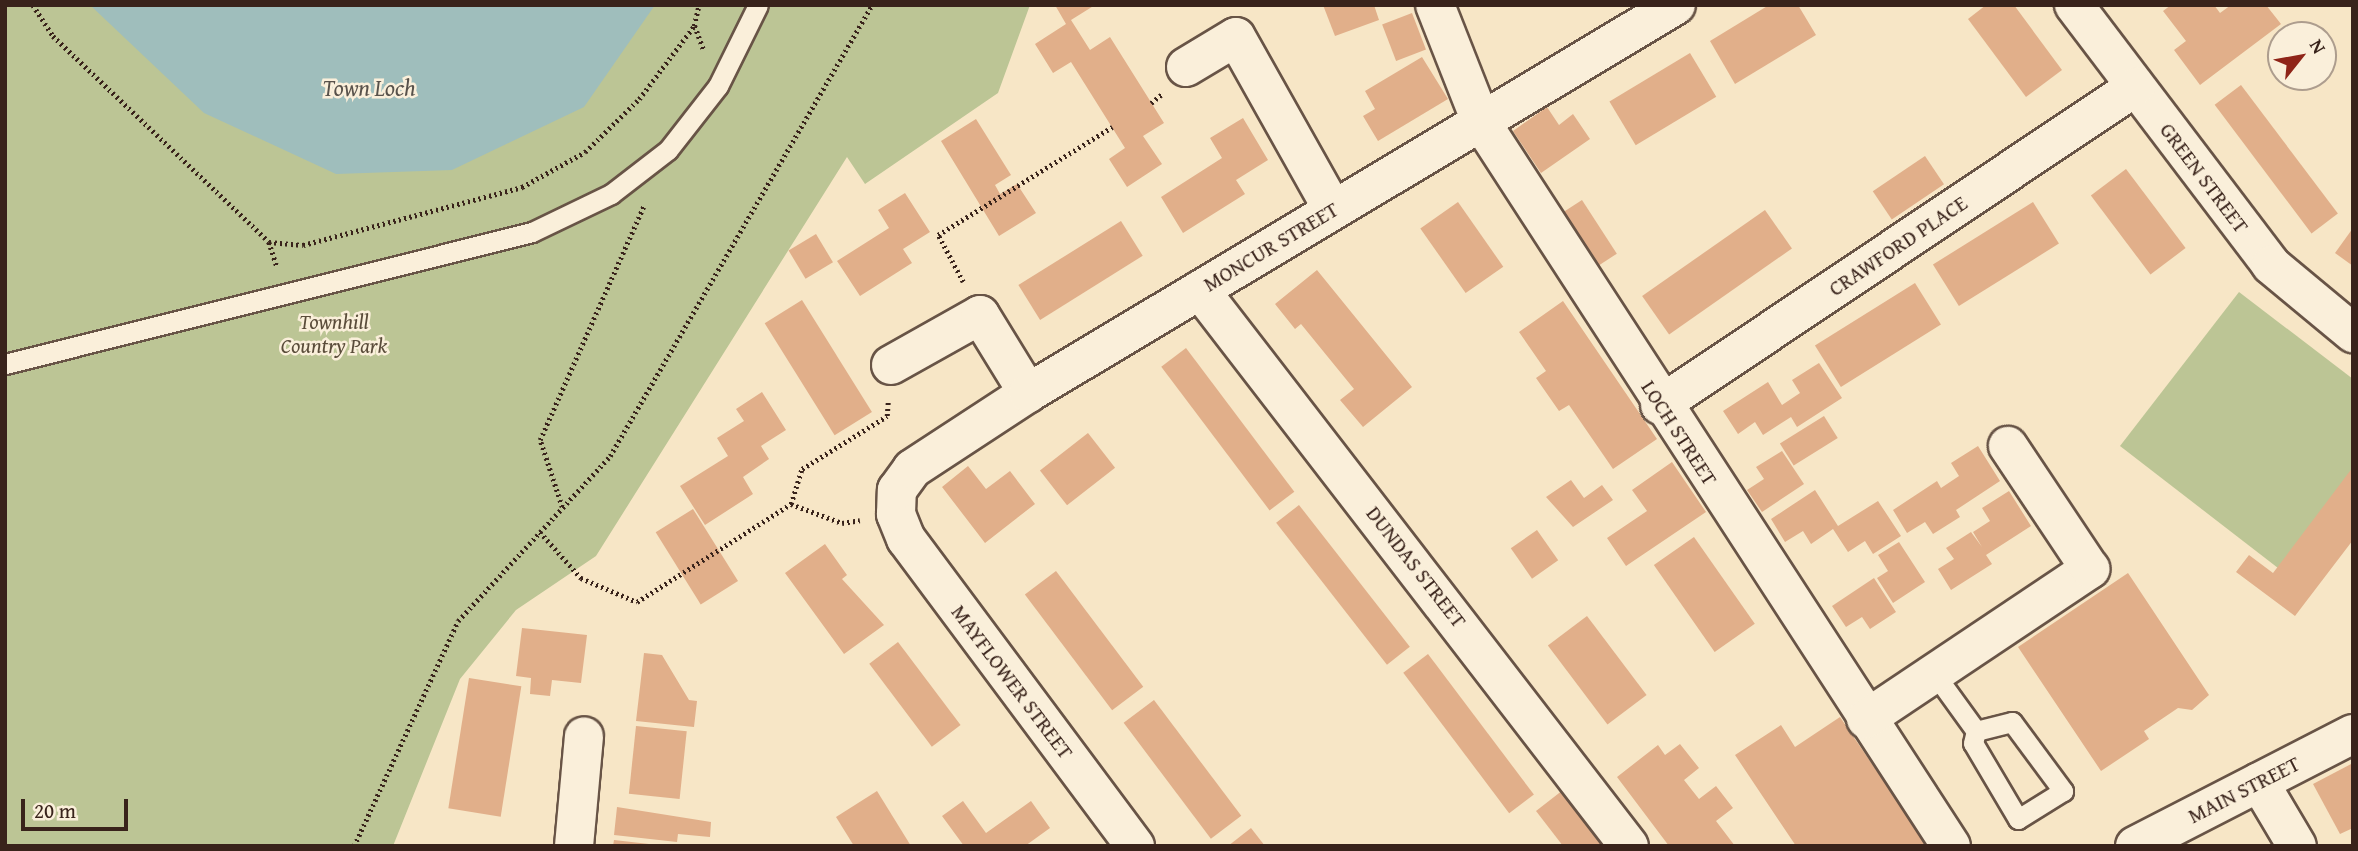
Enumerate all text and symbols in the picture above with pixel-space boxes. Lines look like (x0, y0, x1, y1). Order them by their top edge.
north arrow (2267, 21, 2337, 91)
text: N (2303, 34, 2334, 59)
water label: Town Loch (323, 74, 415, 102)
street label: GREEN STREET (2154, 118, 2254, 238)
street label: CRAWFORD PLACE (1824, 190, 1972, 302)
street label: MONCUR STREET (1199, 197, 1343, 297)
park label: Townhill Country Park (281, 309, 387, 359)
street label: LOCH STREET (1636, 376, 1722, 490)
street label: DUNDAS STREET (1361, 501, 1471, 633)
street label: MAYFLOWER STREET (946, 600, 1078, 764)
street label: MAIN STREET (2184, 751, 2304, 829)
scale bar (24, 784, 131, 828)
text: 20 m (34, 795, 76, 826)

